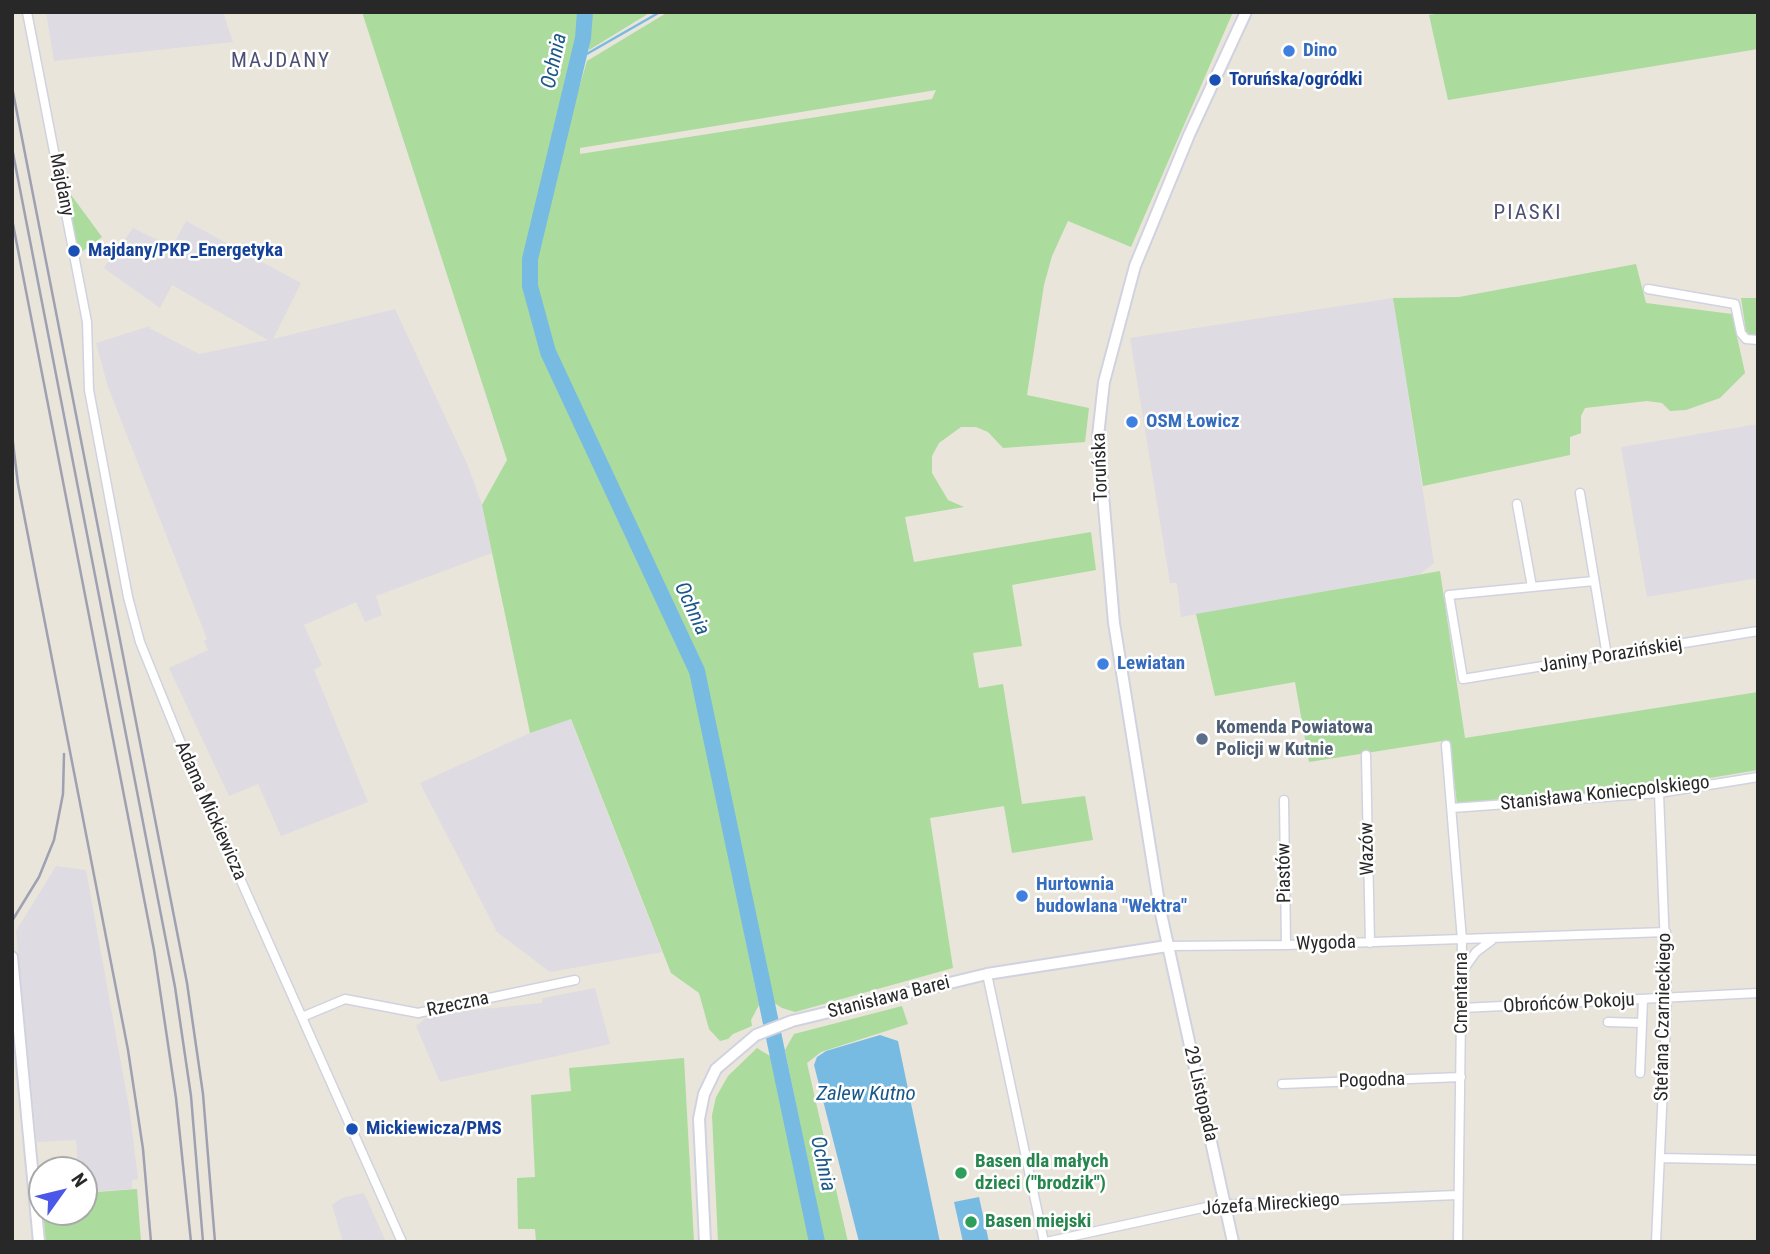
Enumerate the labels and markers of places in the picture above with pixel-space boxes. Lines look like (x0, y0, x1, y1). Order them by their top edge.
place label: Dino (1303, 40, 1337, 62)
marker: Dino (1281, 43, 1297, 59)
place label: Toruńska/ogródki (1229, 69, 1363, 91)
marker: Toruńska/ogródki (1207, 72, 1223, 88)
place label: Majdany/PKP_Energetyka (88, 240, 283, 262)
marker: Majdany/PKP_Energetyka (66, 243, 82, 259)
place label: OSM Łowicz (1146, 411, 1239, 433)
marker: OSM Łowicz (1124, 414, 1140, 430)
place label: Lewiatan (1117, 653, 1185, 675)
marker: Lewiatan (1095, 656, 1111, 672)
place label: Komenda Powiatowa Policji w Kutnie (1216, 717, 1373, 761)
marker: Komenda Powiatowa Policji w Kutnie (1194, 731, 1210, 747)
place label: Hurtownia budowlana "Wektra" (1036, 874, 1187, 918)
marker: Hurtownia budowlana "Wektra" (1014, 888, 1030, 904)
place label: Mickiewicza/PMS (366, 1118, 502, 1140)
marker: Mickiewicza/PMS (344, 1121, 360, 1137)
place label: Basen dla małych dzieci ("brodzik") (975, 1151, 1109, 1195)
marker: Basen dla małych dzieci ("brodzik") (953, 1165, 969, 1181)
place label: Basen miejski (985, 1211, 1091, 1233)
marker: Basen miejski (963, 1214, 979, 1230)

